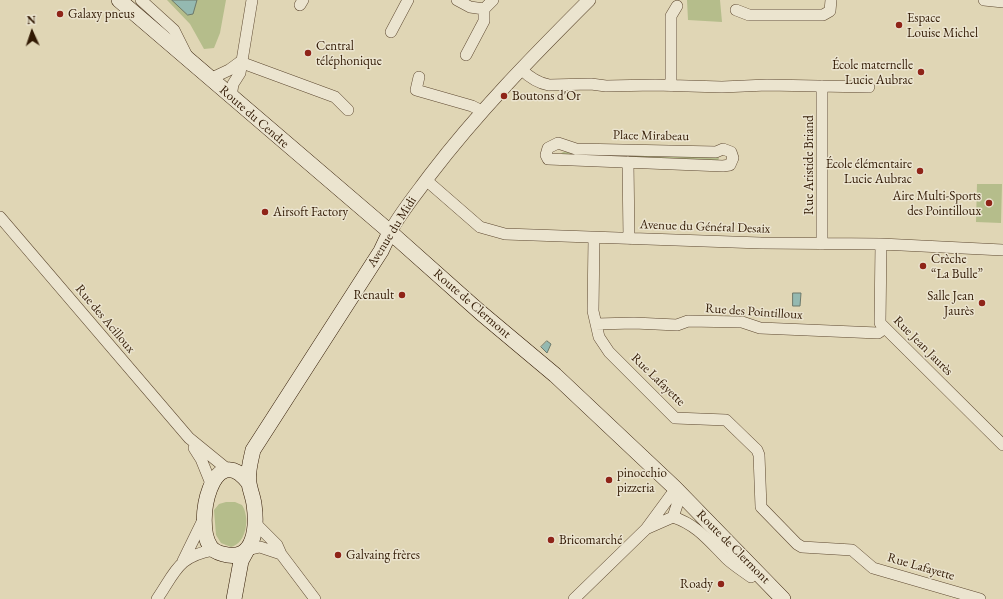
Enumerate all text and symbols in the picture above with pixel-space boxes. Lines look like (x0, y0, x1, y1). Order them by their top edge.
place label: Galaxy pneus (68, 6, 135, 22)
marker: Galaxy pneus (55, 9, 65, 19)
place label: Espace Louise Michel (907, 10, 978, 41)
north arrow (12, 12, 52, 52)
text: N (27, 13, 36, 27)
marker: Espace Louise Michel (894, 20, 904, 30)
place label: Central téléphonique (316, 38, 382, 69)
marker: Central téléphonique (303, 48, 313, 58)
place label: École maternelle Lucie Aubrac (832, 57, 913, 88)
marker: École maternelle Lucie Aubrac (916, 67, 926, 77)
street label: Route du Cendre (216, 82, 292, 152)
place label: Boutons d'Or (512, 88, 581, 104)
marker: Boutons d'Or (499, 91, 509, 101)
street label: Rue Aristide Briand (801, 115, 817, 215)
street label: Place Mirabeau (613, 128, 689, 144)
place label: École élémentaire Lucie Aubrac (826, 156, 912, 187)
marker: École élémentaire Lucie Aubrac (915, 166, 925, 176)
place label: Aire Multi-Sports des Pointilloux (892, 188, 981, 219)
street label: Avenue du Midi (364, 194, 420, 270)
marker: Aire Multi-Sports des Pointilloux (984, 198, 994, 208)
place label: Airsoft Factory (273, 204, 348, 220)
marker: Airsoft Factory (260, 207, 270, 217)
street label: Avenue du Général Desaix (639, 217, 771, 237)
place label: Crèche “La Bulle” (931, 251, 983, 282)
marker: Crèche “La Bulle” (918, 261, 928, 271)
street label: Route de Clermont (430, 266, 514, 342)
street label: Rue des Acilloux (72, 281, 138, 357)
place label: Renault (354, 287, 394, 303)
place label: Salle Jean Jaurès (927, 288, 974, 319)
marker: Renault (397, 290, 407, 300)
marker: Salle Jean Jaurès (977, 298, 987, 308)
street label: Rue des Pointilloux (705, 301, 803, 323)
street label: Rue Jean Jaurès (890, 313, 956, 379)
street label: Rue Lafayette (628, 350, 688, 410)
place label: pinocchio pizzeria (617, 465, 667, 496)
marker: pinocchio pizzeria (604, 475, 614, 485)
street label: Route de Clermont (693, 507, 773, 587)
place label: Bricomarché (559, 532, 622, 548)
marker: Bricomarché (546, 535, 556, 545)
place label: Galvaing frères (346, 547, 420, 563)
marker: Galvaing frères (333, 550, 343, 560)
street label: Rue Lafayette (886, 550, 956, 584)
place label: Roady (680, 576, 713, 592)
marker: Roady (716, 579, 726, 589)

